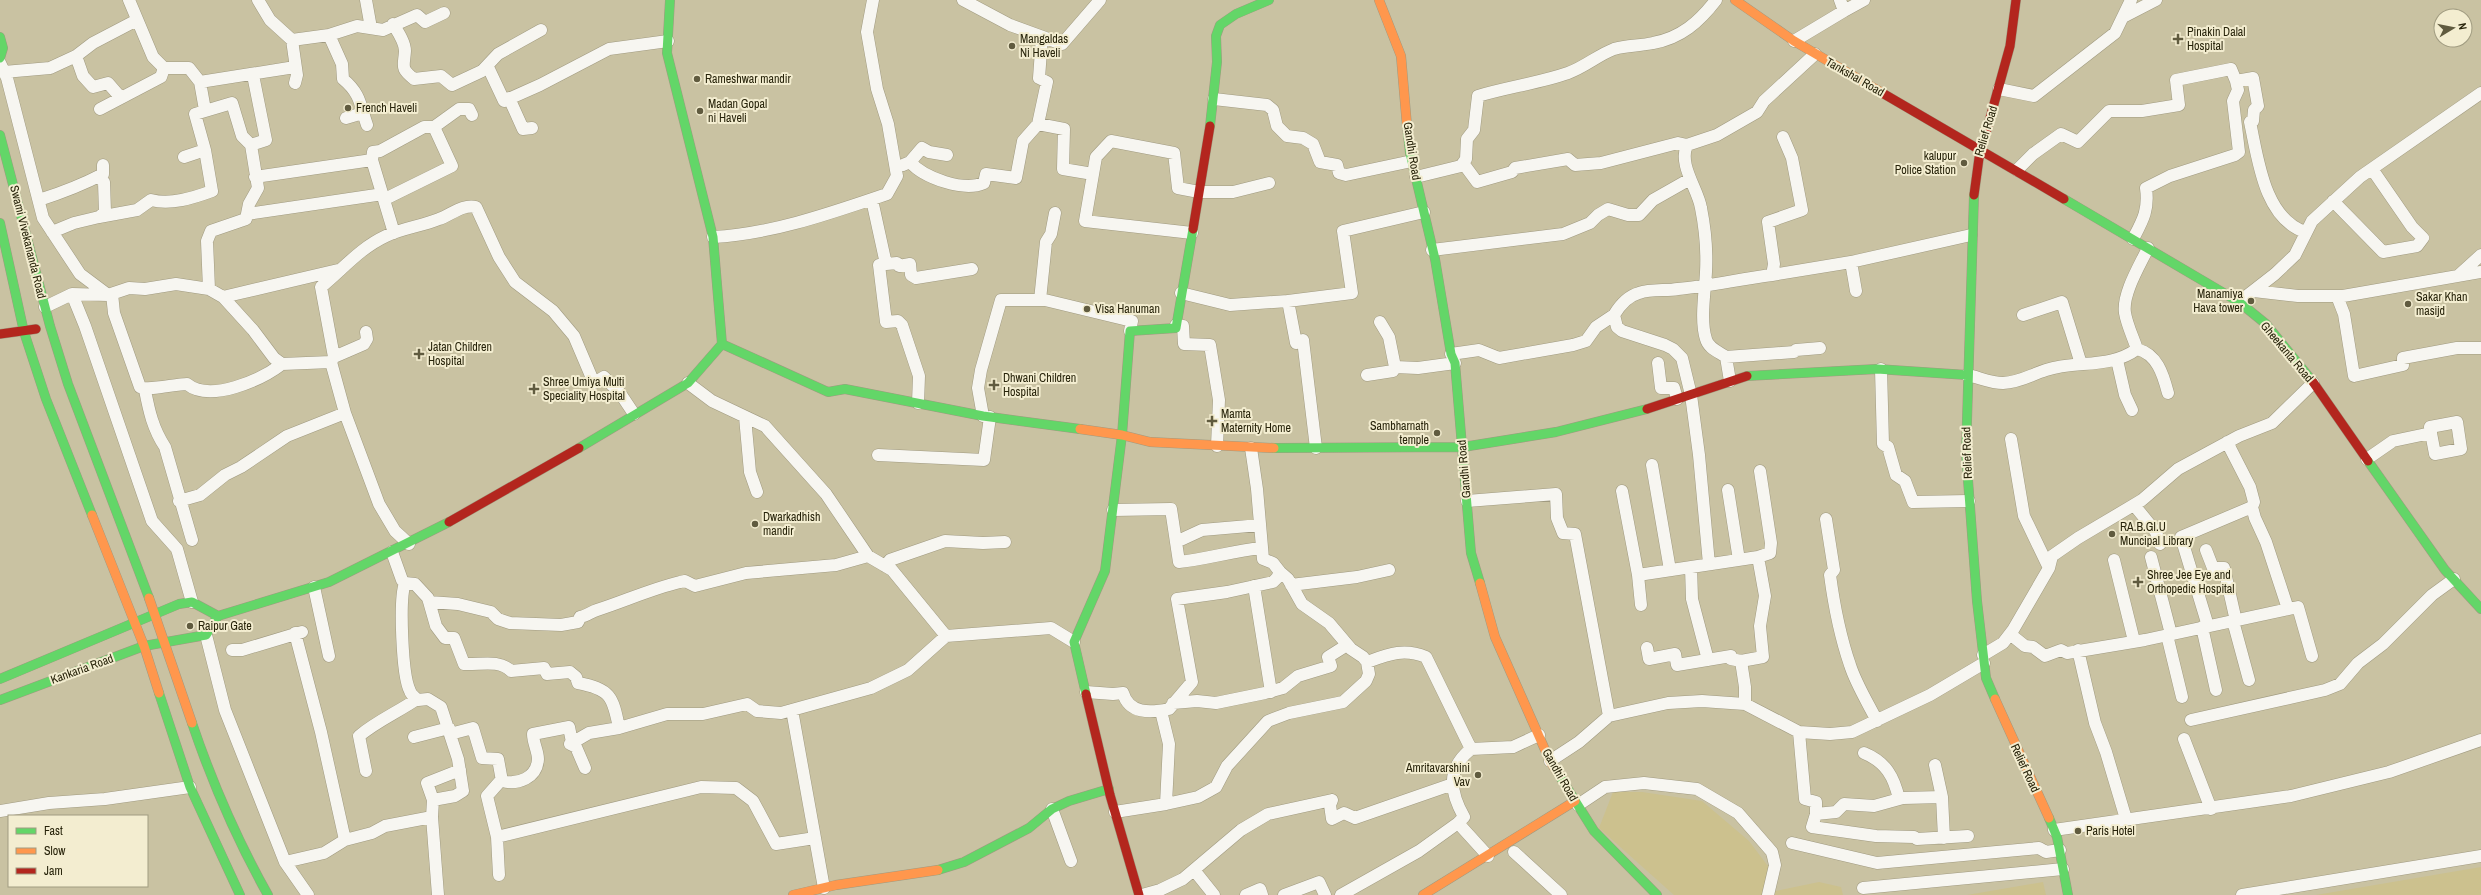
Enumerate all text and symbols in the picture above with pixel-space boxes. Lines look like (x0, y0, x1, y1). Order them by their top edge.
north arrow (2433, 8, 2473, 48)
text: N (2455, 22, 2470, 31)
place label: Pinakin Dalal Hospital (2187, 24, 2246, 54)
place label: Mangaldas Ni Haveli (1020, 31, 1068, 61)
marker: Pinakin Dalal Hospital (2172, 33, 2184, 45)
marker: Mangaldas Ni Haveli (1007, 41, 1017, 51)
street label: Tankshal Road (1823, 54, 1887, 100)
place label: Rameshwar mandir (705, 71, 792, 87)
marker: Rameshwar mandir (692, 74, 702, 84)
place label: Madan Gopal ni Haveli (708, 96, 767, 126)
place label: French Haveli (356, 100, 417, 116)
marker: French Haveli (343, 103, 353, 113)
street label: Relief Road (1971, 104, 2001, 158)
marker: Madan Gopal ni Haveli (695, 106, 705, 116)
street label: Gandhi Road (1400, 121, 1424, 181)
place label: kalupur Police Station (1895, 148, 1957, 178)
marker: kalupur Police Station (1959, 158, 1969, 168)
street label: Swami Vivekananda Road (6, 184, 50, 300)
place label: Manamiya Hava tower (2193, 286, 2244, 316)
place label: Sakar Khan masijd (2416, 289, 2467, 319)
marker: Manamiya Hava tower (2246, 296, 2256, 306)
marker: Sakar Khan masijd (2403, 299, 2413, 309)
place label: Visa Hanuman (1095, 301, 1160, 317)
marker: Visa Hanuman (1082, 304, 1092, 314)
street label: Gheekanta Road (2257, 318, 2317, 386)
place label: Jatan Children Hospital (428, 339, 492, 369)
marker: Jatan Children Hospital (413, 348, 425, 360)
place label: Dhwani Children Hospital (1003, 370, 1076, 400)
place label: Shree Umiya Multi Speciality Hospital (543, 374, 625, 404)
marker: Dhwani Children Hospital (988, 379, 1000, 391)
marker: Shree Umiya Multi Speciality Hospital (528, 383, 540, 395)
place label: Mamta Maternity Home (1221, 406, 1291, 436)
marker: Mamta Maternity Home (1206, 415, 1218, 427)
place label: Sambharnath temple (1370, 418, 1429, 448)
street label: Relief Road (1958, 427, 1976, 479)
marker: Sambharnath temple (1432, 428, 1442, 438)
street label: Gandhi Road (1453, 439, 1475, 499)
place label: Dwarkadhish mandir (763, 509, 820, 539)
marker: Dwarkadhish mandir (750, 519, 760, 529)
place label: RA.B.GI.U Muncipal Library (2120, 519, 2193, 549)
marker: RA.B.GI.U Muncipal Library (2107, 529, 2117, 539)
place label: Shree Jee Eye and Orthopedic Hospital (2147, 567, 2235, 597)
marker: Shree Jee Eye and Orthopedic Hospital (2132, 576, 2144, 588)
place label: Raipur Gate (198, 618, 252, 634)
marker: Raipur Gate (185, 621, 195, 631)
street label: Kankaria Road (48, 650, 116, 688)
street label: Relief Road (2007, 741, 2043, 795)
street label: Gandhi Road (1538, 746, 1582, 804)
place label: Amritavarshini Vav (1405, 760, 1470, 790)
marker: Amritavarshini Vav (1473, 770, 1483, 780)
legend (8, 815, 148, 887)
text: Fast (44, 823, 63, 839)
place label: Paris Hotel (2086, 823, 2135, 839)
marker: Paris Hotel (2073, 826, 2083, 836)
text: Slow (44, 843, 66, 859)
text: Jam (44, 863, 63, 879)

